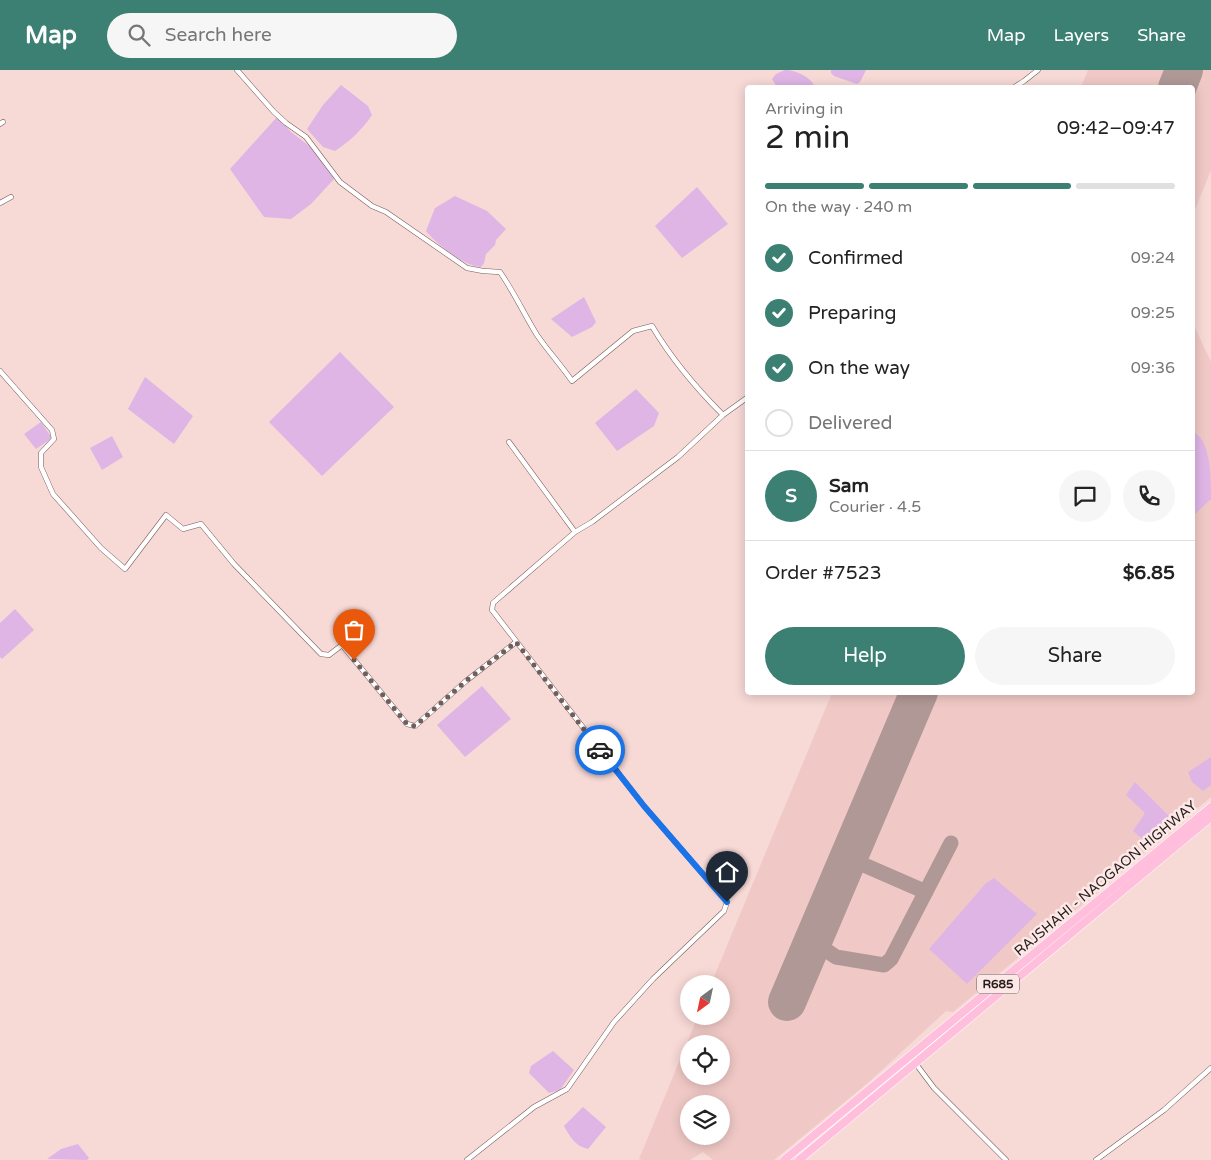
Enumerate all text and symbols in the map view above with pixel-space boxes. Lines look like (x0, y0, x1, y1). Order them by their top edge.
search box (107, 13, 457, 58)
text: Map (25, 21, 77, 50)
icon: search (125, 21, 153, 49)
text: Search here (165, 24, 272, 46)
text: Map (987, 24, 1026, 46)
text: Layers (1054, 24, 1109, 46)
text: Share (1137, 24, 1186, 46)
text: Arriving in (765, 99, 843, 119)
text: 09:42–09:47 (1057, 117, 1175, 139)
text: 2 min (765, 119, 850, 157)
text: On the way · 240 m (765, 197, 912, 217)
icon: check (765, 244, 793, 272)
text: Confirmed (808, 247, 903, 269)
text: 09:24 (1131, 248, 1175, 268)
icon: check (765, 299, 793, 327)
text: Preparing (808, 302, 897, 324)
text: 09:25 (1131, 303, 1175, 323)
icon: check (765, 354, 793, 382)
text: On the way (808, 357, 910, 379)
text: 09:36 (1131, 358, 1175, 378)
text: Delivered (808, 412, 893, 434)
button: chat (1059, 470, 1111, 522)
button: phone (1123, 470, 1175, 522)
text: Sam (829, 475, 869, 497)
text: S (785, 485, 797, 507)
text: Courier · 4.5 (829, 497, 921, 517)
text: Order #7523 (765, 562, 882, 584)
text: $6.85 (1123, 562, 1175, 584)
pin (333, 609, 375, 660)
icon: bag (340, 616, 368, 644)
button: Help (765, 627, 965, 685)
button: Share (975, 627, 1175, 685)
courier (575, 725, 625, 775)
icon: car (586, 736, 614, 764)
street label: RAJSHAHI - NAOGAON HIGHWAY (1011, 797, 1200, 960)
pin (706, 851, 748, 902)
icon: home (713, 858, 741, 886)
road number: R685 (977, 974, 1019, 994)
north arrow (680, 975, 730, 1025)
map controls (680, 975, 730, 1145)
button: locate (680, 1035, 730, 1085)
button: layers (680, 1095, 730, 1145)

